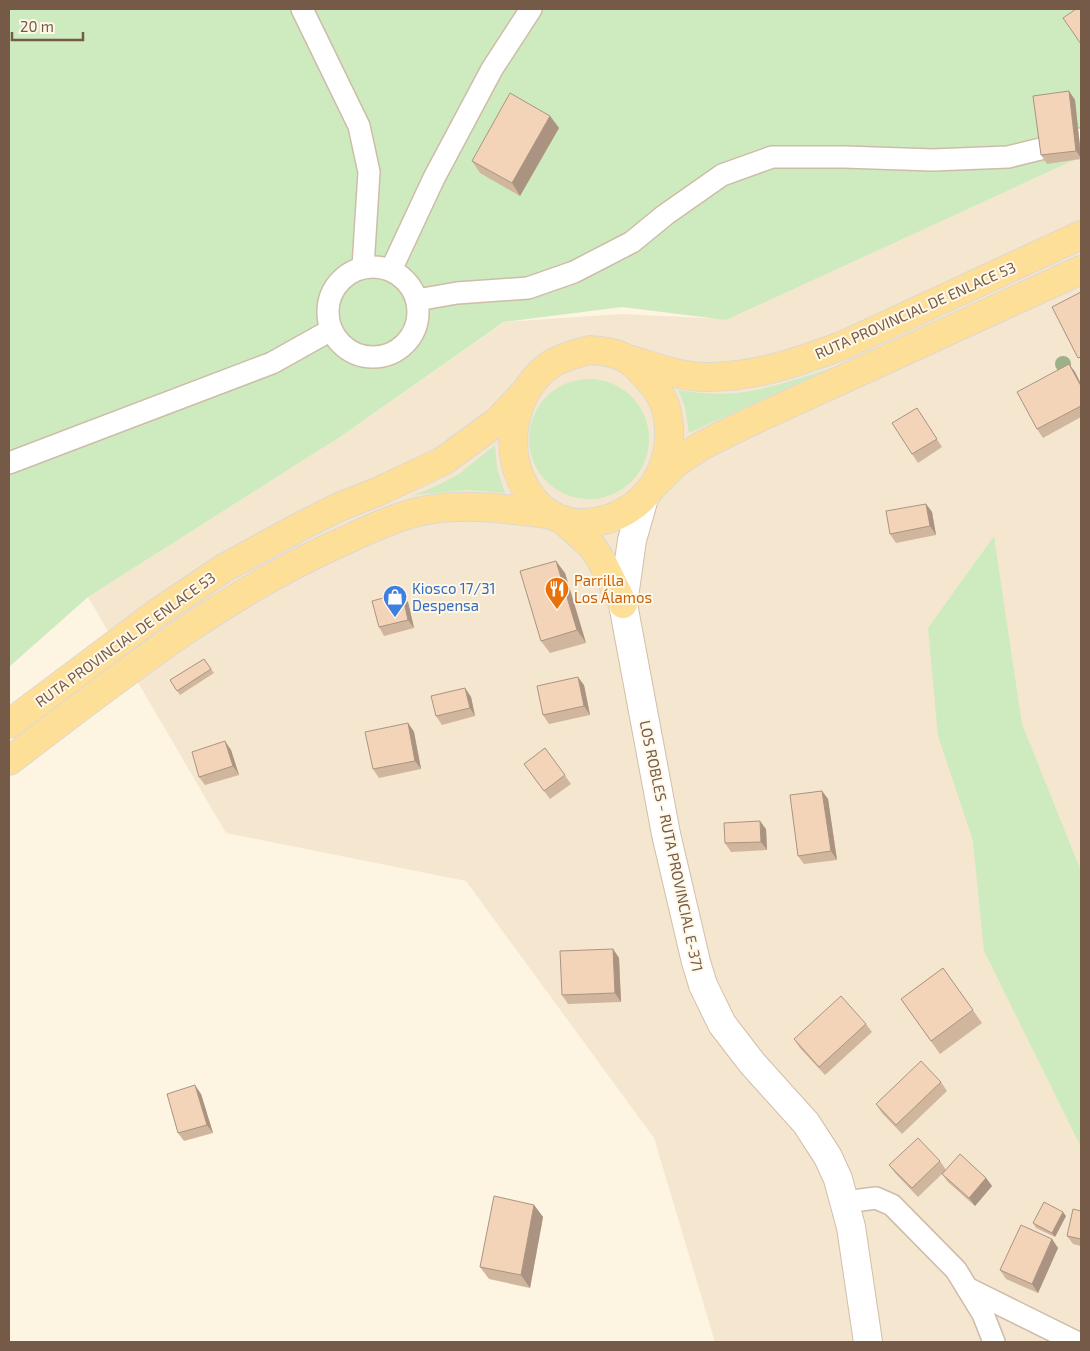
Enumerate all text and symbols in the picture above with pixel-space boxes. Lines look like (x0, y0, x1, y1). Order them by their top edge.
scale bar (12, 10, 84, 42)
text: 20 m (20, 17, 54, 35)
street label: RUTA PROVINCIAL DE ENLACE 53 (812, 257, 1018, 363)
street label: RUTA PROVINCIAL DE ENLACE 53 (32, 568, 218, 710)
place label: Parrilla Los Álamos (574, 571, 652, 606)
restaurant icon: Parrilla Los Álamos (544, 576, 570, 610)
place label: Kiosco 17/31 Despensa (412, 579, 496, 614)
shop icon: Kiosco 17/31 Despensa (382, 584, 408, 618)
street label: LOS ROBLES - RUTA PROVINCIAL E-371 (637, 719, 707, 973)

